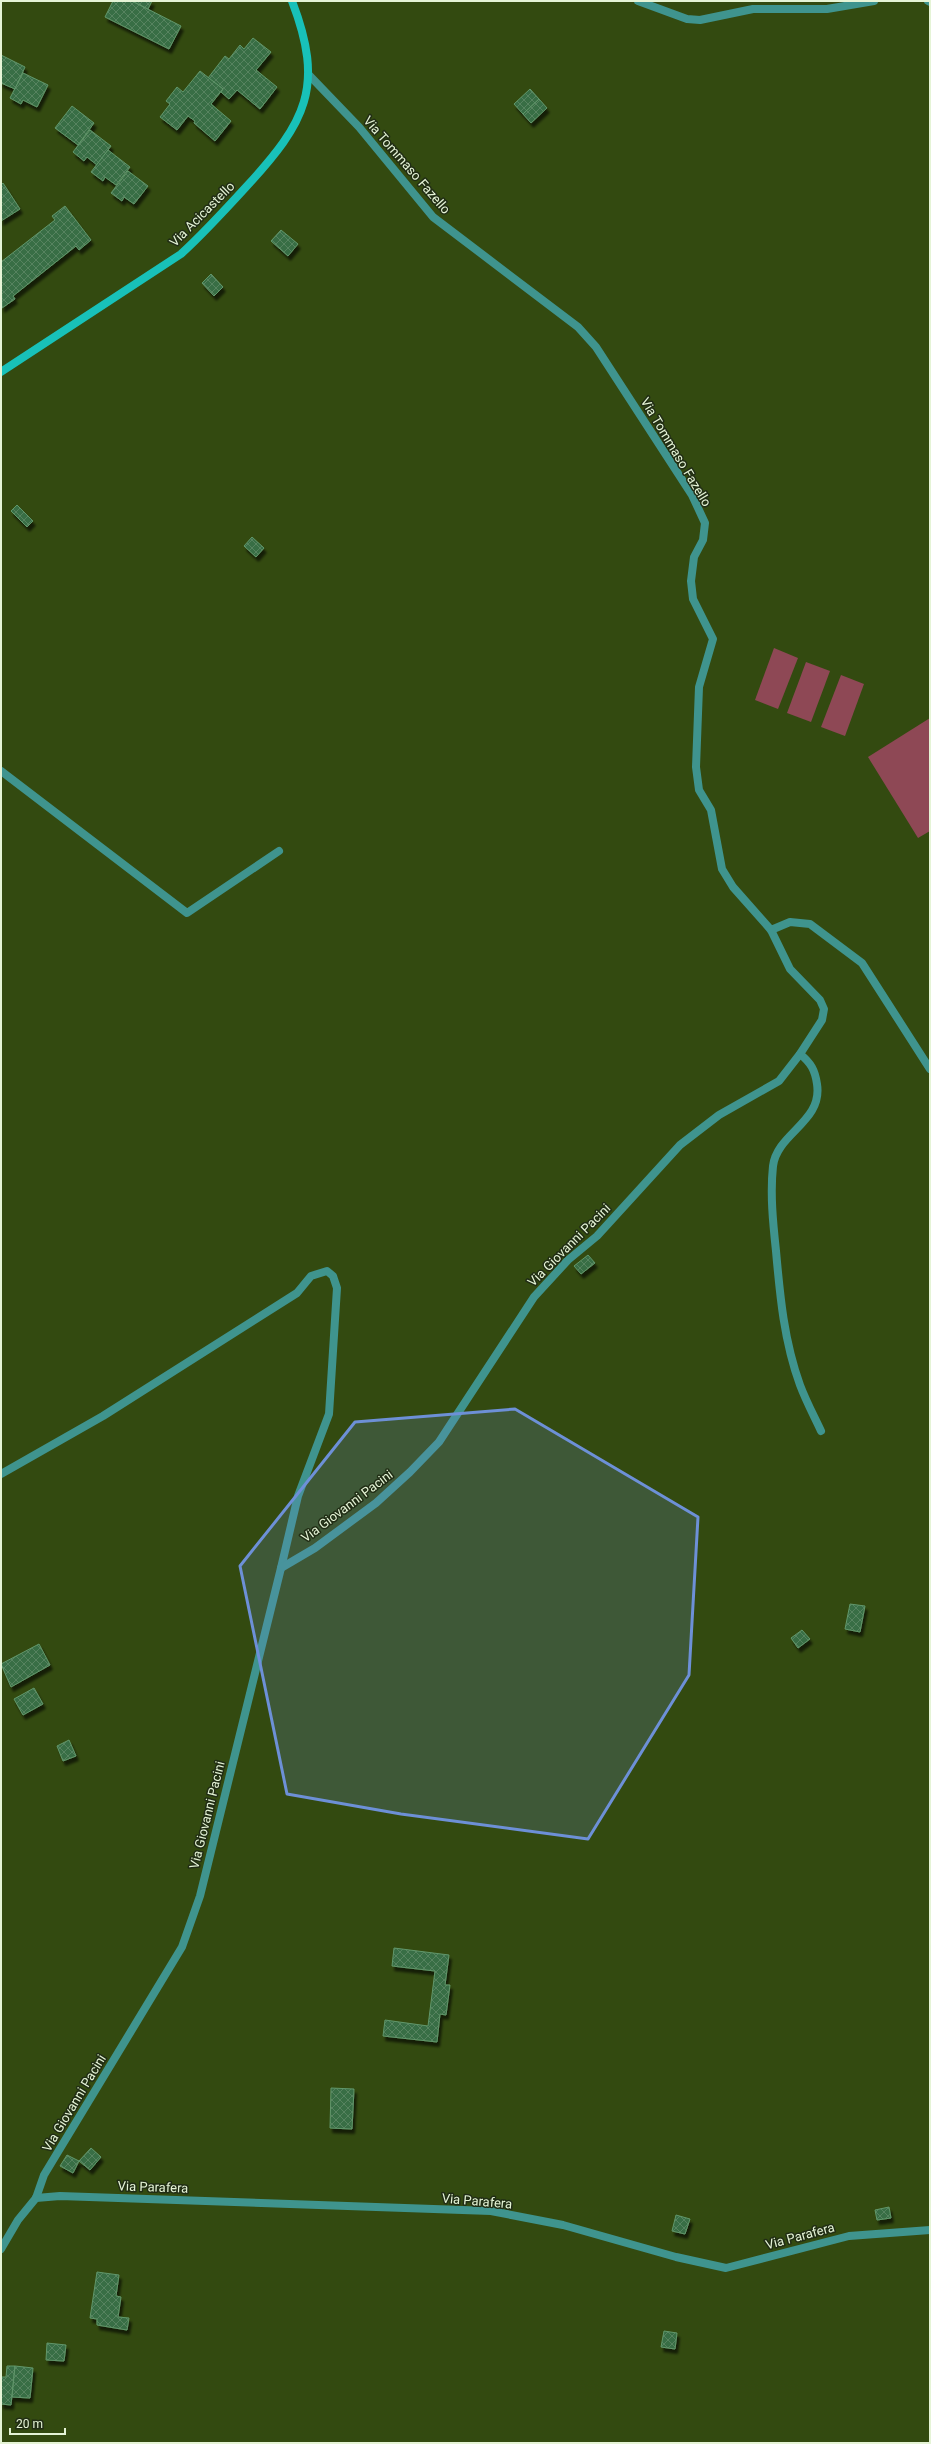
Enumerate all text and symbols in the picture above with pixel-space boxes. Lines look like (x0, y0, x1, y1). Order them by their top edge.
street label: Via Tommaso Fazello (361, 113, 453, 217)
street label: Via Acicastello (166, 178, 238, 250)
street label: Via Tommaso Fazello (638, 395, 714, 509)
street label: Via Giovanni Pacini (525, 1201, 613, 1289)
street label: Via Giovanni Pacini (298, 1467, 396, 1545)
street label: Via Giovanni Pacini (186, 1760, 228, 1870)
street label: Via Giovanni Pacini (39, 2052, 109, 2154)
street label: Via Parafera (117, 2178, 189, 2196)
street label: Via Parafera (441, 2190, 513, 2212)
street label: Via Parafera (764, 2220, 836, 2252)
scale bar (10, 2410, 65, 2436)
text: 20 m (16, 2417, 43, 2431)

